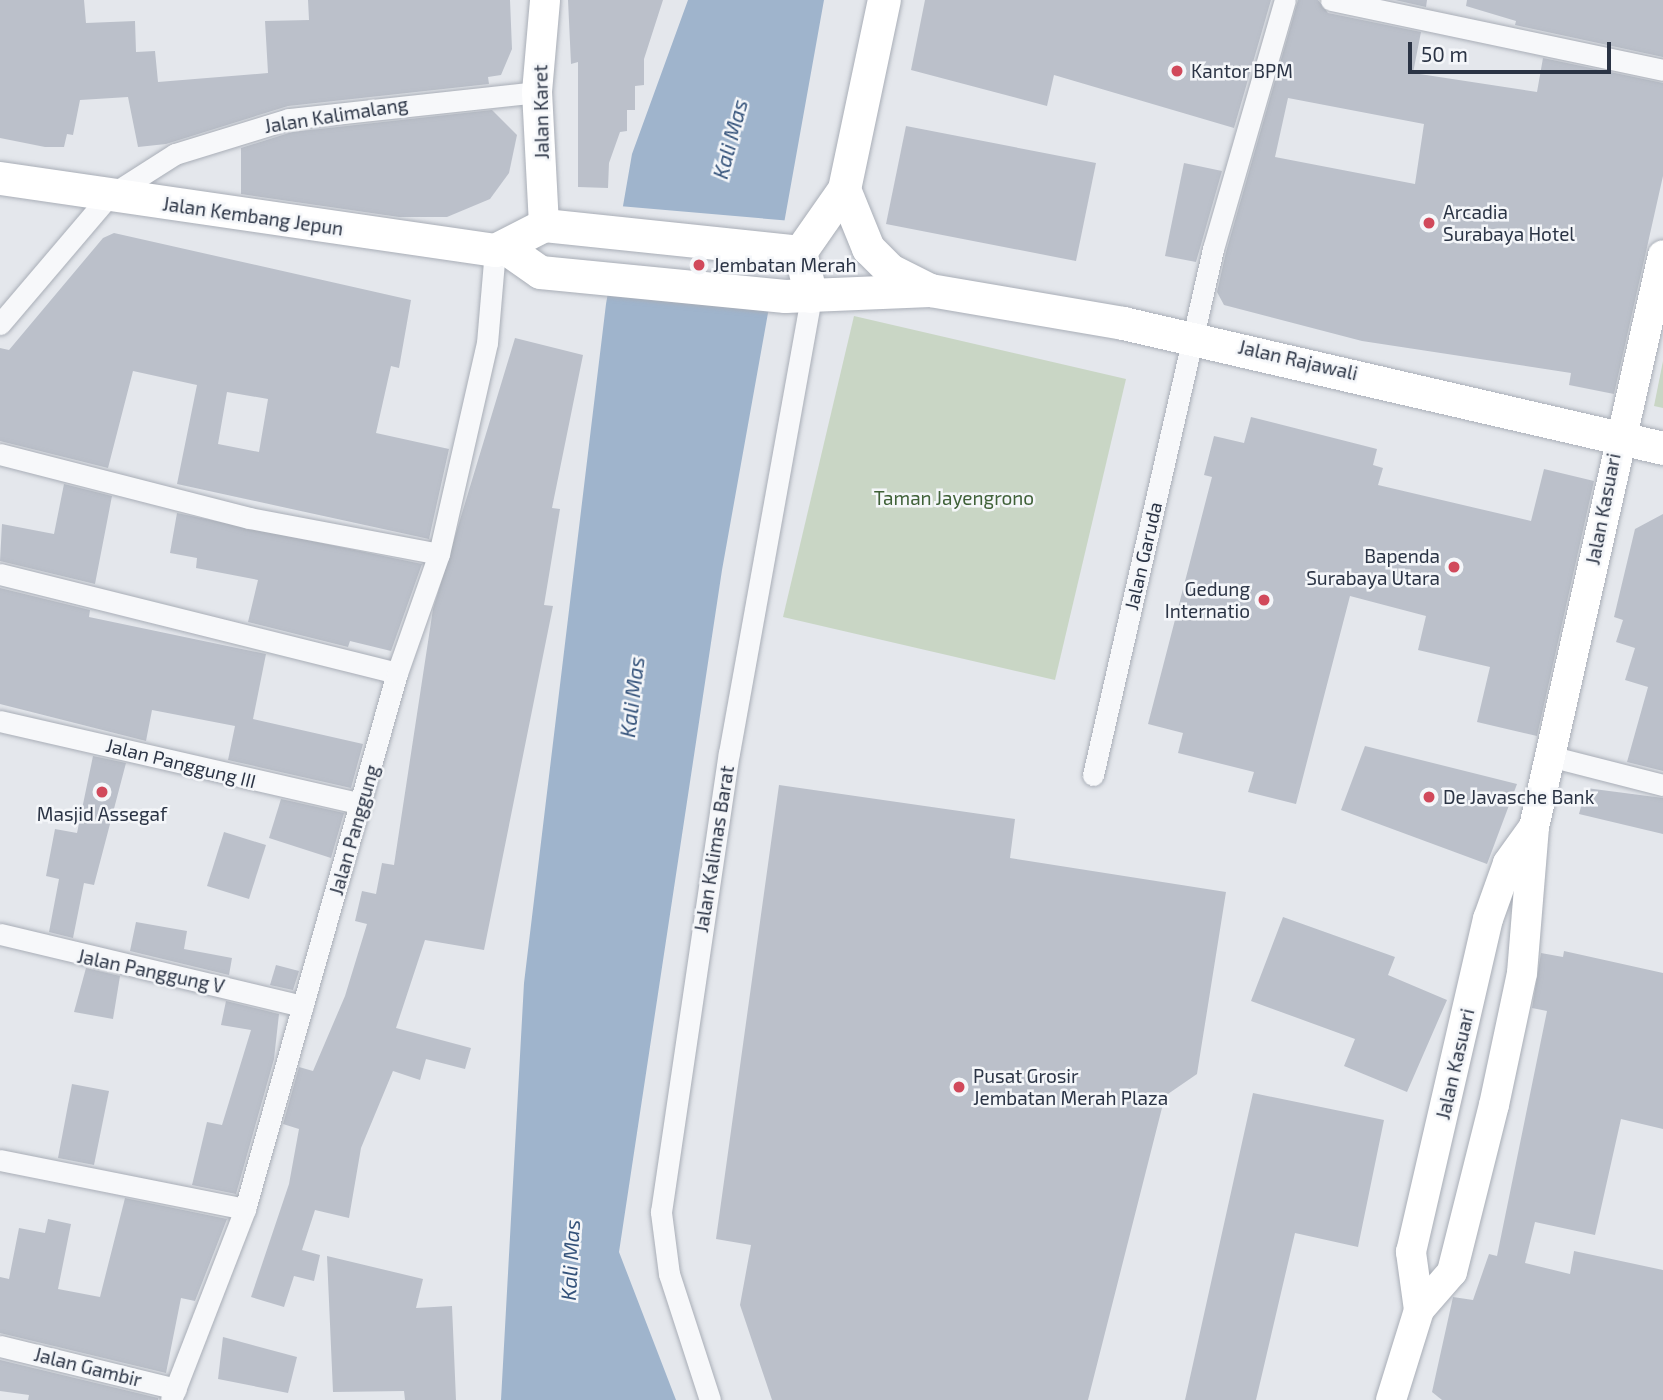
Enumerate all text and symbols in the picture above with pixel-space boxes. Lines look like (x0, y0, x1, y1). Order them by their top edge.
scale bar (1411, 28, 1614, 72)
text: 50 m (1421, 41, 1468, 66)
place label: Kantor BPM (1191, 60, 1293, 82)
marker: Kantor BPM (1169, 63, 1185, 79)
street label: Jalan Karet (529, 64, 553, 160)
street label: Jalan Kalimalang (263, 92, 409, 138)
water label: Kali Mas (707, 97, 753, 181)
street label: Jalan Kembang Jepun (161, 192, 345, 240)
place label: Arcadia Surabaya Hotel (1443, 201, 1575, 245)
marker: Arcadia Surabaya Hotel (1421, 215, 1437, 231)
place label: Jembatan Merah (713, 254, 856, 276)
marker: Jembatan Merah (691, 257, 707, 273)
street label: Jalan Rajawali (1236, 335, 1360, 385)
street label: Jalan Kasuari (1581, 451, 1625, 567)
park label: Taman Jayengrono (874, 487, 1034, 509)
street label: Jalan Garuda (1119, 500, 1167, 612)
place label: Bapenda Surabaya Utara (1306, 545, 1440, 589)
marker: Bapenda Surabaya Utara (1446, 559, 1462, 575)
place label: Gedung Internatio (1165, 578, 1250, 622)
marker: Gedung Internatio (1256, 592, 1272, 608)
water label: Kali Mas (615, 655, 649, 739)
street label: Jalan Panggung III (104, 733, 258, 793)
street label: Jalan Panggung (325, 762, 383, 898)
street label: Jalan Kalimas Barat (690, 764, 738, 934)
marker: Masjid Assegaf (94, 784, 110, 800)
place label: De Javasche Bank (1443, 786, 1595, 808)
marker: De Javasche Bank (1421, 789, 1437, 805)
place label: Masjid Assegaf (37, 803, 167, 825)
street label: Jalan Panggung V (75, 944, 227, 998)
street label: Jalan Kasuari (1431, 1006, 1479, 1122)
place label: Pusat Grosir Jembatan Merah Plaza (973, 1065, 1168, 1109)
marker: Pusat Grosir Jembatan Merah Plaza (951, 1079, 967, 1095)
water label: Kali Mas (555, 1219, 585, 1301)
street label: Jalan Gambir (32, 1343, 144, 1391)

